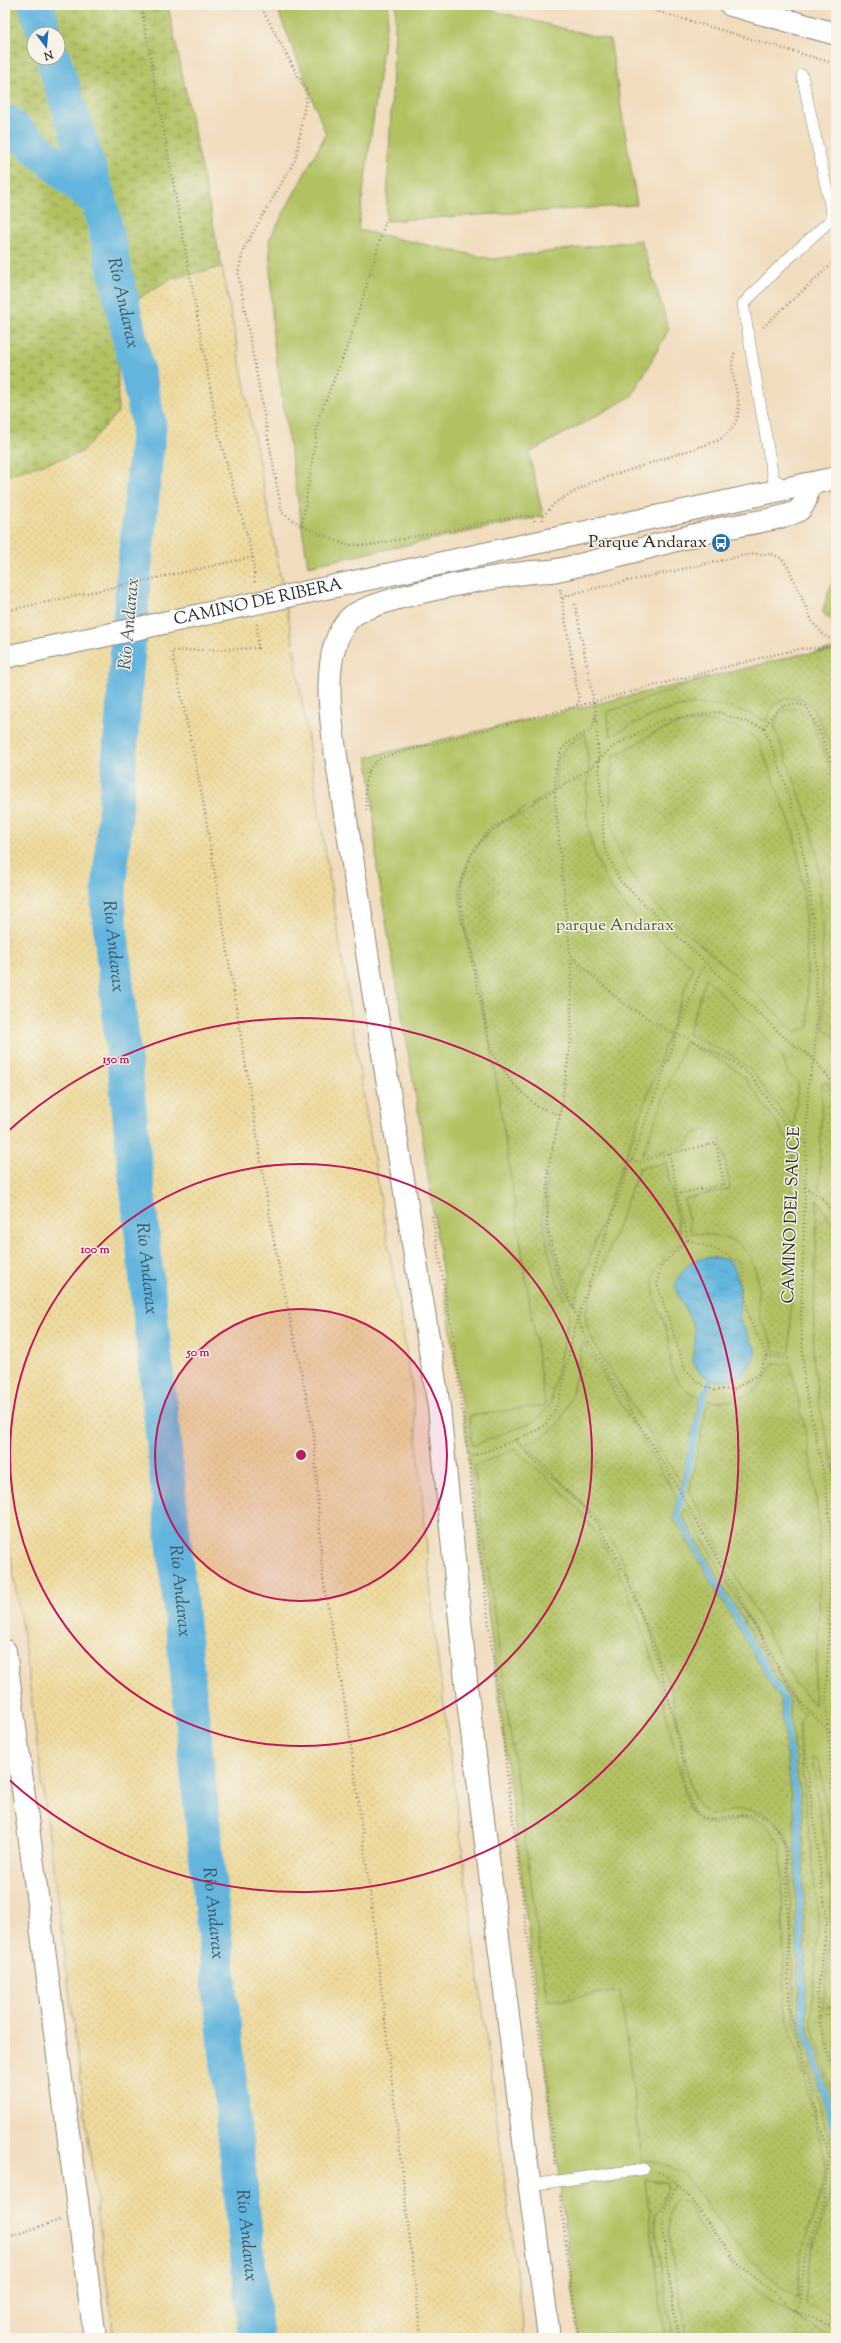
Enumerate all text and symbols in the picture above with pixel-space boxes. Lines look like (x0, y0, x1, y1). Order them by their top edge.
north arrow (26, 26, 66, 66)
text: N (42, 45, 56, 64)
water label: Río Andarax (99, 255, 145, 351)
place label: Parque Andarax (589, 531, 707, 555)
bus stop icon: Parque Andarax (710, 532, 732, 554)
street label: CAMINO DE RIBERA (172, 573, 345, 632)
water label: Río Andarax (113, 576, 147, 671)
water label: Río Andarax (95, 899, 130, 994)
park label: parque Andarax (556, 914, 674, 938)
text: 150 m (101, 1051, 130, 1069)
street label: CAMINO DEL SAUCE (777, 1126, 807, 1304)
water label: Río Andarax (128, 1221, 163, 1316)
text: 100 m (79, 1241, 110, 1259)
text: 50 m (186, 1344, 210, 1362)
centre of rings (294, 1448, 308, 1462)
water label: Río Andarax (161, 1544, 197, 1639)
water label: Río Andarax (194, 1866, 230, 1961)
water label: Río Andarax (228, 2188, 263, 2283)

